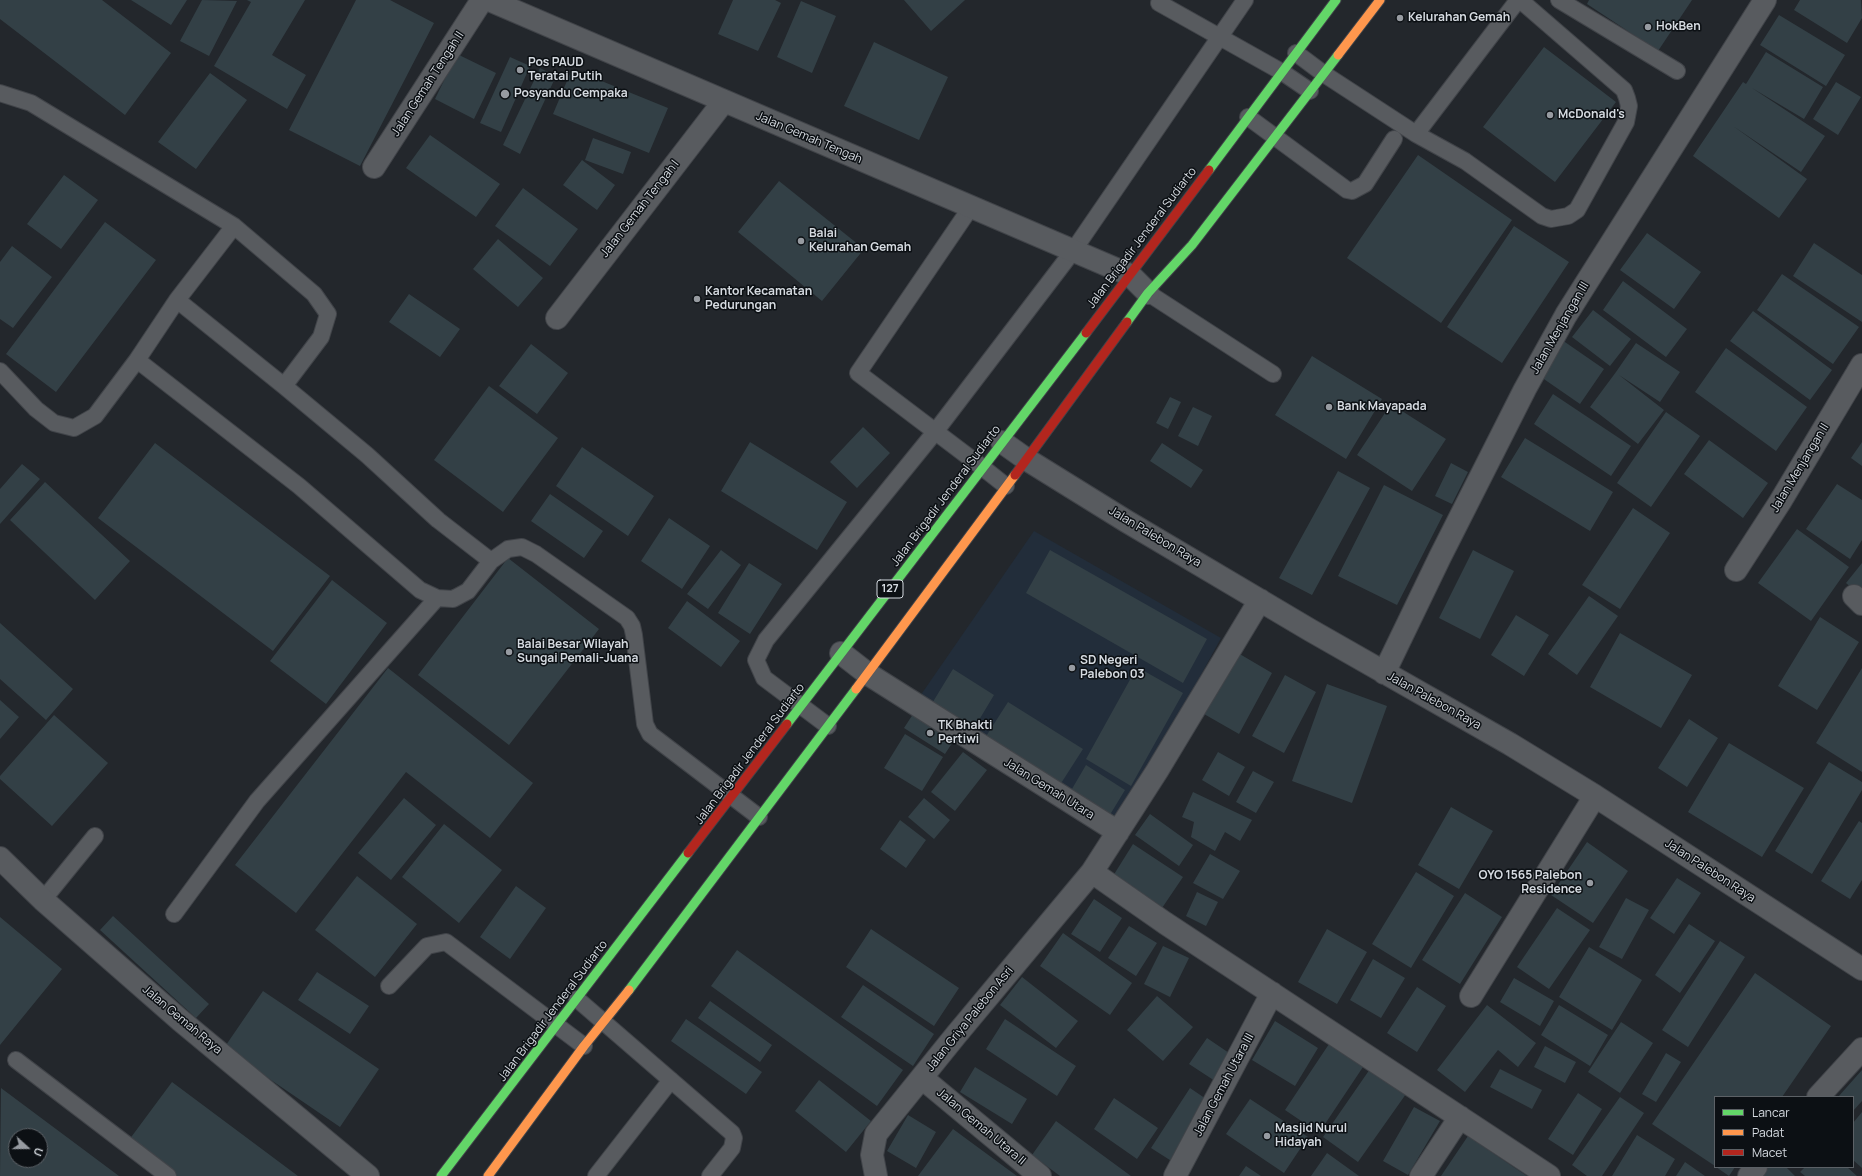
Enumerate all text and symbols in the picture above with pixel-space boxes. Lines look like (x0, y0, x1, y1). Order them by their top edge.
place label: Kelurahan Gemah (1408, 11, 1510, 25)
marker: Kelurahan Gemah (1395, 13, 1405, 23)
place label: HokBen (1656, 20, 1701, 34)
marker: HokBen (1643, 22, 1653, 32)
street label: Jalan Gemah Tengah II (389, 29, 467, 139)
place label: Pos PAUD Teratai Putih (528, 56, 602, 84)
marker: Pos PAUD Teratai Putih (515, 65, 525, 75)
place label: Posyandu Cempaka (514, 87, 628, 101)
marker: Posyandu Cempaka (499, 88, 511, 100)
place label: McDonald's (1558, 108, 1625, 122)
street label: Jalan Gemah Tengah (754, 109, 864, 167)
marker: McDonald's (1545, 110, 1555, 120)
street label: Jalan Gemah Tengah I (598, 158, 682, 260)
street label: Jalan Brigadir Jenderal Sudiarto (1084, 165, 1200, 311)
place label: Balai Kelurahan Gemah (809, 227, 911, 255)
marker: Balai Kelurahan Gemah (796, 236, 806, 246)
street label: Jalan Menjangan III (1528, 279, 1592, 377)
place label: Kantor Kecamatan Pedurungan (705, 285, 812, 313)
marker: Kantor Kecamatan Pedurungan (692, 294, 702, 304)
place label: Bank Mayapada (1337, 400, 1427, 414)
marker: Bank Mayapada (1324, 402, 1334, 412)
street label: Jalan Menjangan II (1768, 421, 1832, 515)
street label: Jalan Brigadir Jenderal Sudiarto (888, 423, 1004, 569)
street label: Jalan Palebon Raya (1106, 504, 1204, 570)
road number: 127 (877, 580, 903, 598)
place label: Balai Besar Wilayah Sungai Pemali-Juana (517, 638, 639, 666)
marker: Balai Besar Wilayah Sungai Pemali-Juana (504, 647, 514, 657)
place label: SD Negeri Palebon 03 (1080, 654, 1145, 682)
marker: SD Negeri Palebon 03 (1067, 663, 1077, 673)
street label: Jalan Palebon Raya (1385, 669, 1483, 733)
street label: Jalan Brigadir Jenderal Sudiarto (692, 681, 808, 827)
place label: TK Bhakti Pertiwi (938, 719, 992, 747)
marker: TK Bhakti Pertiwi (925, 728, 935, 738)
street label: Jalan Gemah Utara (1001, 755, 1097, 823)
street label: Jalan Palebon Raya (1662, 836, 1758, 906)
place label: OYO 1565 Palebon Residence (1479, 869, 1582, 897)
marker: OYO 1565 Palebon Residence (1585, 878, 1595, 888)
street label: Jalan Brigadir Jenderal Sudiarto (495, 938, 611, 1084)
street label: Jalan Griya Palebon Asri (923, 964, 1017, 1074)
street label: Jalan Gemah Raya (139, 983, 225, 1057)
street label: Jalan Gemah Utara III (1191, 1031, 1257, 1139)
street label: Jalan Gemah Utara II (934, 1086, 1028, 1168)
legend (1714, 1096, 1854, 1168)
text: Lancar (1752, 1104, 1789, 1121)
place label: Masjid Nurul Hidayah (1275, 1122, 1347, 1150)
text: Padat (1752, 1124, 1784, 1141)
north arrow (8, 1128, 48, 1168)
marker: Masjid Nurul Hidayah (1262, 1131, 1272, 1141)
text: Macet (1752, 1144, 1787, 1161)
text: U (30, 1146, 47, 1158)

